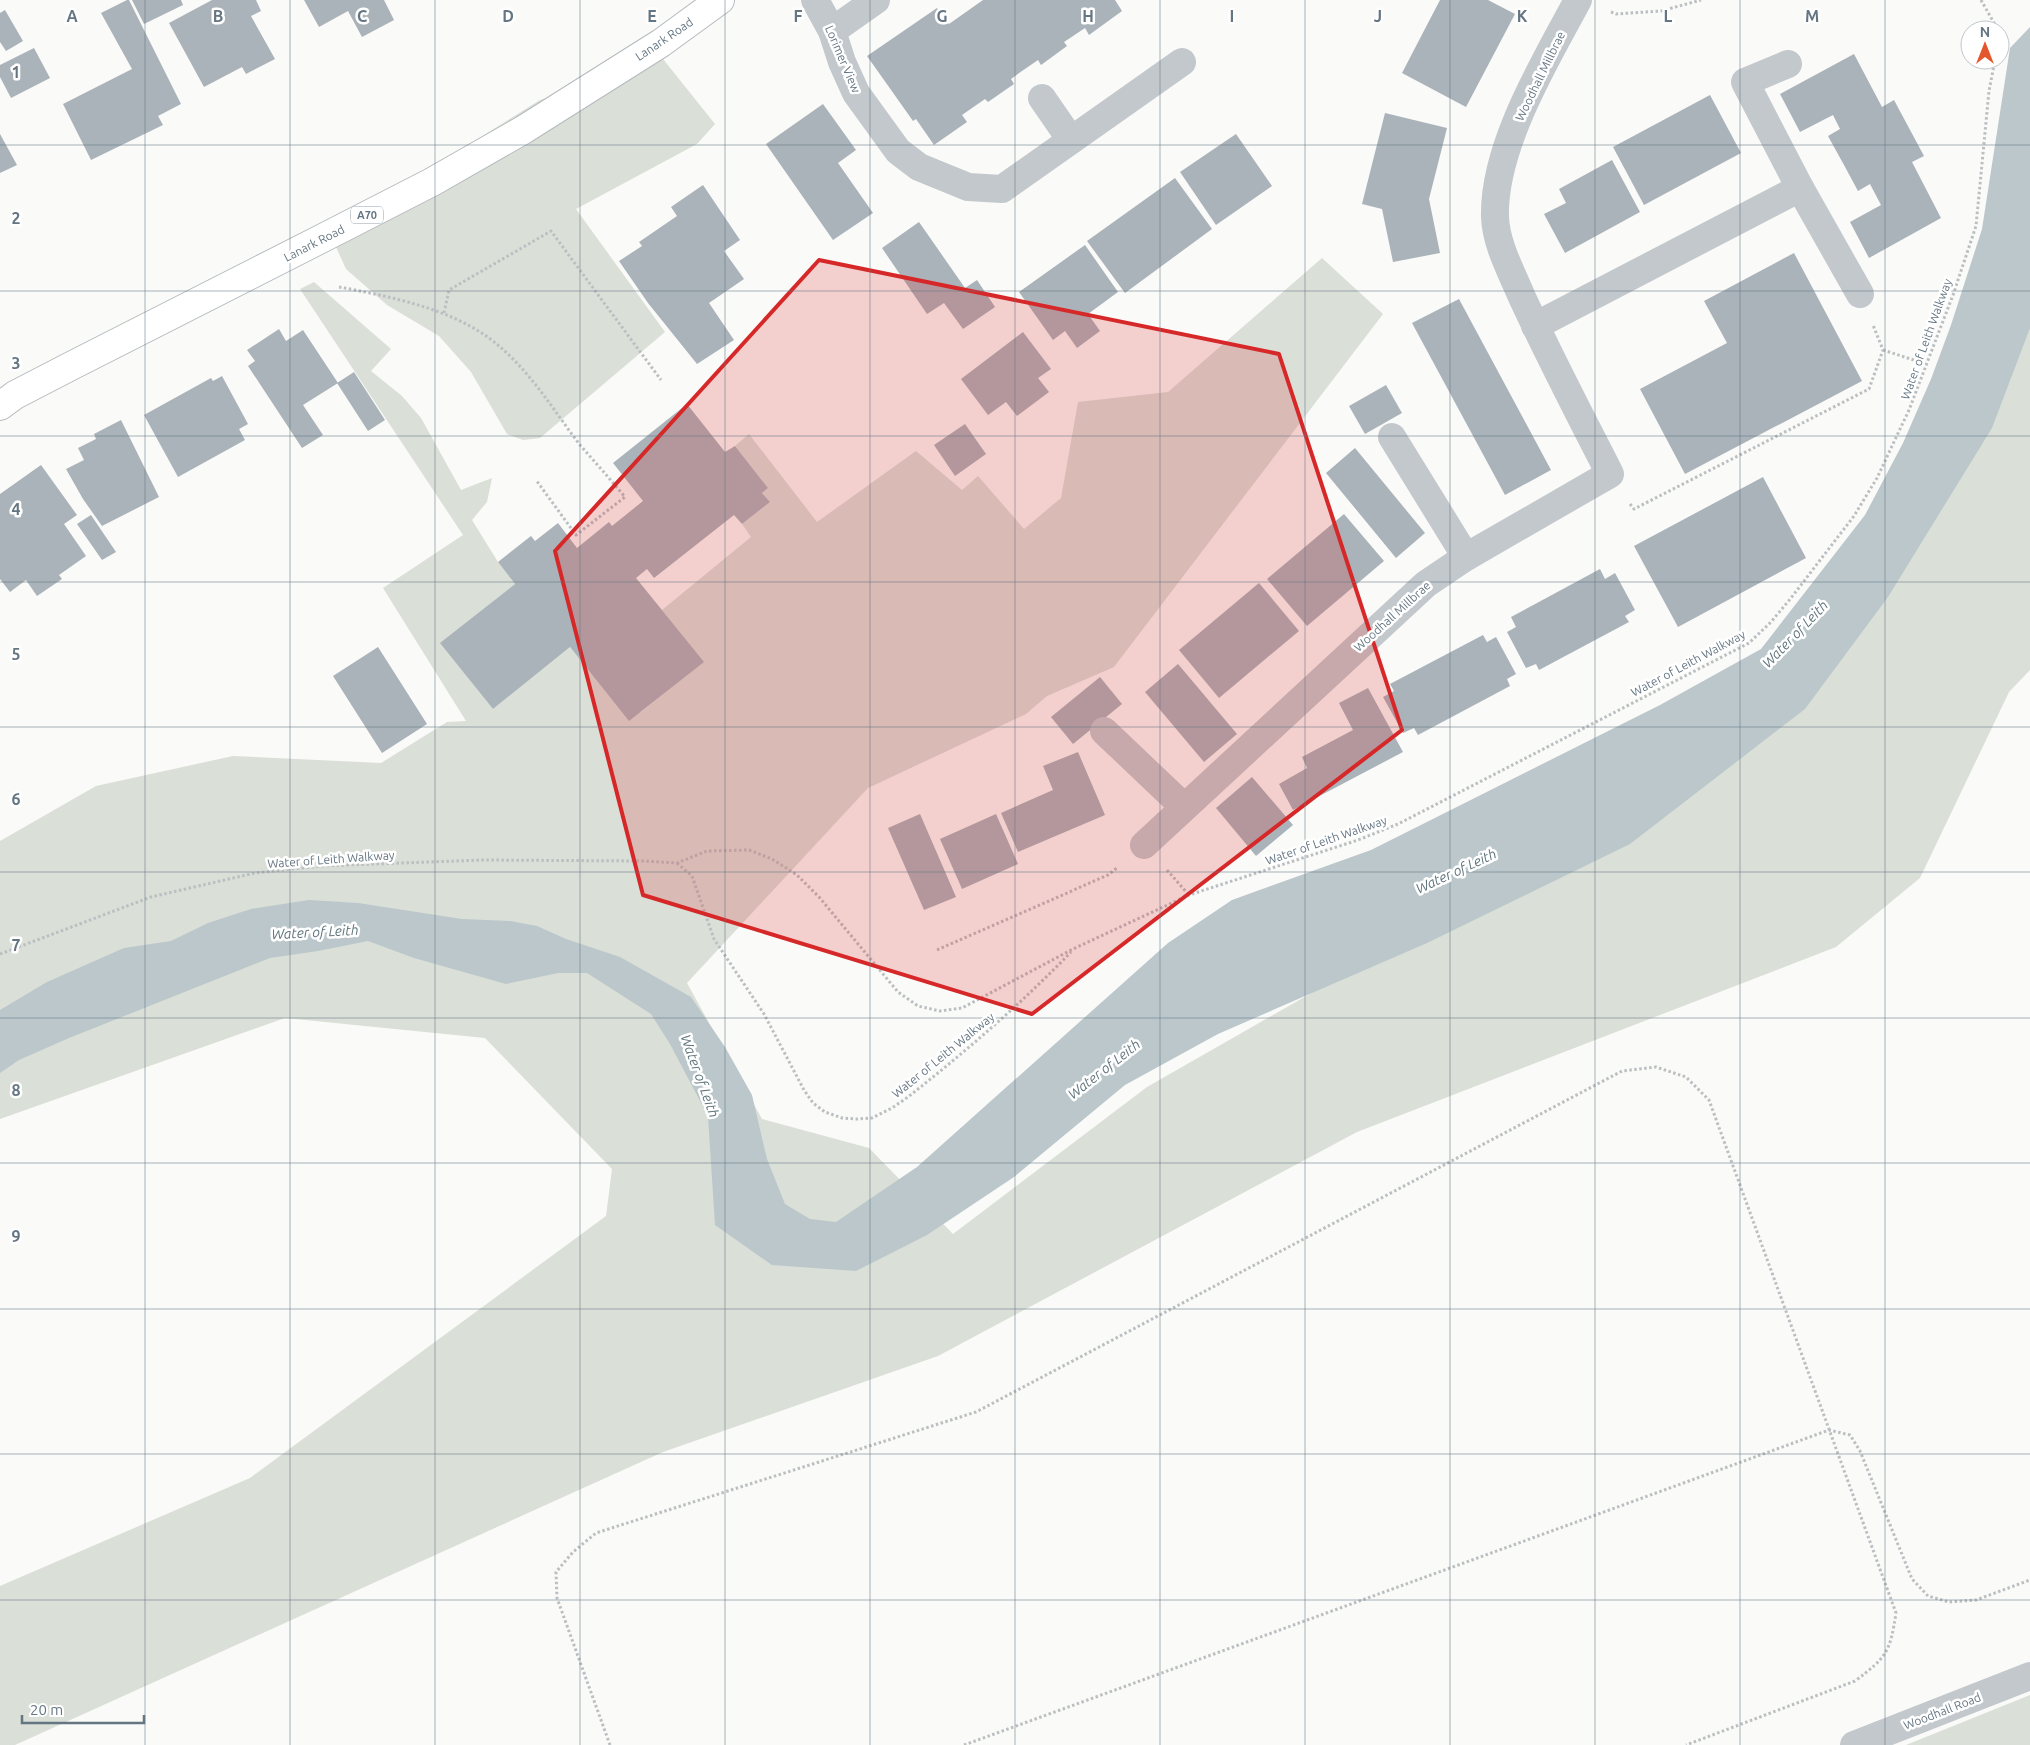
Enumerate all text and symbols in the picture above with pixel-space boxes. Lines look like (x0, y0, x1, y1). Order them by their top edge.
text: A (66, 7, 78, 25)
text: B (213, 7, 223, 25)
text: C (357, 7, 367, 25)
text: D (502, 7, 514, 25)
text: E (647, 7, 657, 25)
text: F (794, 7, 803, 25)
text: G (936, 7, 948, 25)
text: H (1082, 7, 1094, 25)
text: I (1230, 7, 1234, 25)
text: J (1374, 7, 1382, 25)
text: K (1517, 7, 1528, 25)
text: L (1664, 7, 1673, 25)
text: M (1805, 7, 1819, 25)
street label: Lanark Road (633, 15, 695, 63)
north arrow (1960, 20, 2010, 70)
street label: Lorimer View (823, 23, 863, 95)
text: N (1980, 24, 1990, 40)
street label: Woodhall Millbrae (1513, 29, 1567, 123)
text: 1 (11, 63, 21, 81)
road number: A70 (351, 206, 383, 224)
text: 2 (11, 209, 21, 227)
street label: Lanark Road (281, 222, 347, 264)
street label: Water of Leith Walkway (1898, 277, 1954, 401)
text: 3 (11, 354, 21, 372)
text: 4 (11, 500, 21, 518)
street label: Woodhall Millbrae (1351, 578, 1433, 654)
water label: Water of Leith (1759, 597, 1831, 671)
street label: Water of Leith Walkway (1629, 627, 1747, 699)
text: 5 (11, 645, 21, 663)
text: 6 (11, 790, 21, 808)
street label: Water of Leith Walkway (1264, 813, 1389, 867)
water label: Water of Leith (1413, 845, 1499, 897)
street label: Water of Leith Walkway (267, 848, 395, 870)
water label: Water of Leith (271, 922, 359, 942)
text: 7 (11, 936, 21, 954)
street label: Water of Leith Walkway (889, 1010, 997, 1100)
water label: Water of Leith (678, 1032, 722, 1120)
water label: Water of Leith (1065, 1036, 1143, 1102)
text: 8 (11, 1081, 21, 1099)
text: 9 (11, 1227, 21, 1245)
street label: Woodhall Road (1902, 1690, 1982, 1732)
scale bar (22, 1692, 145, 1724)
text: 20 m (30, 1701, 63, 1718)

